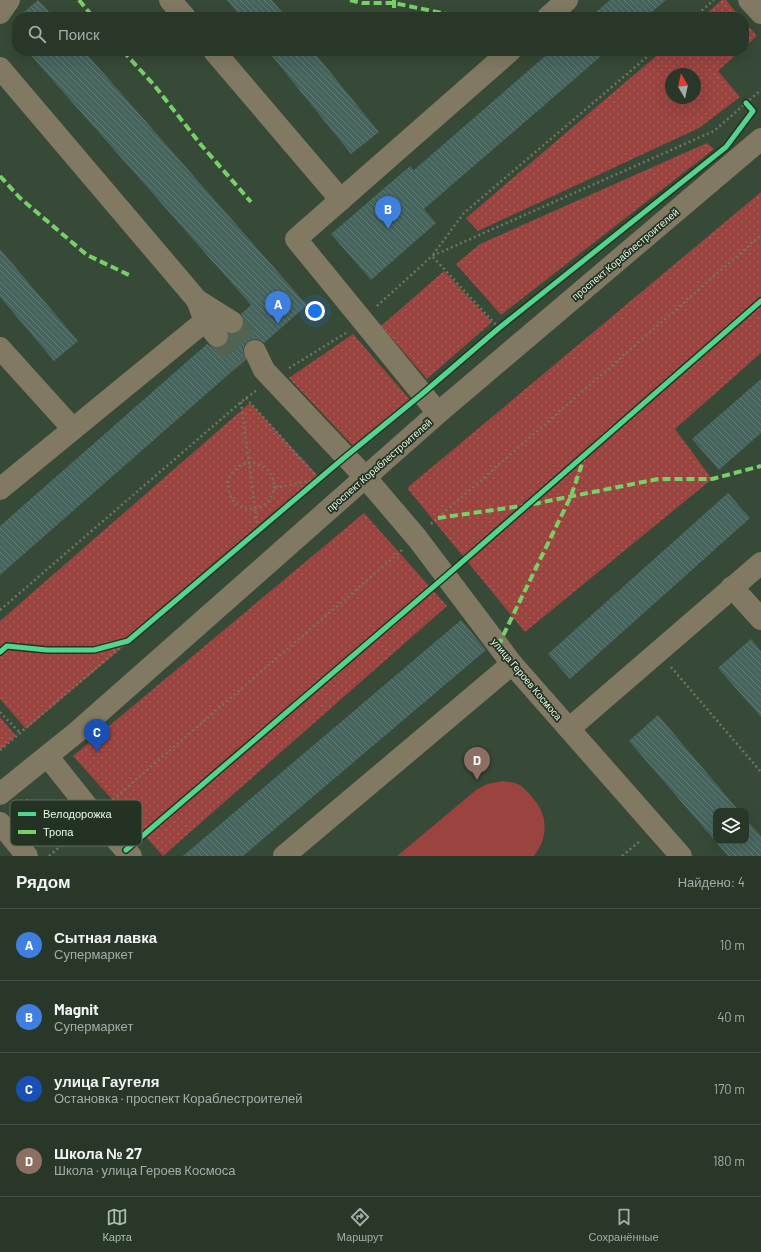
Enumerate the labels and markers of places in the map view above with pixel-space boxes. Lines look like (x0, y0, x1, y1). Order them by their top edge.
pin: B (375, 196, 401, 229)
pin: A (265, 291, 291, 324)
pin: C (84, 719, 110, 752)
pin: D (464, 747, 490, 780)

